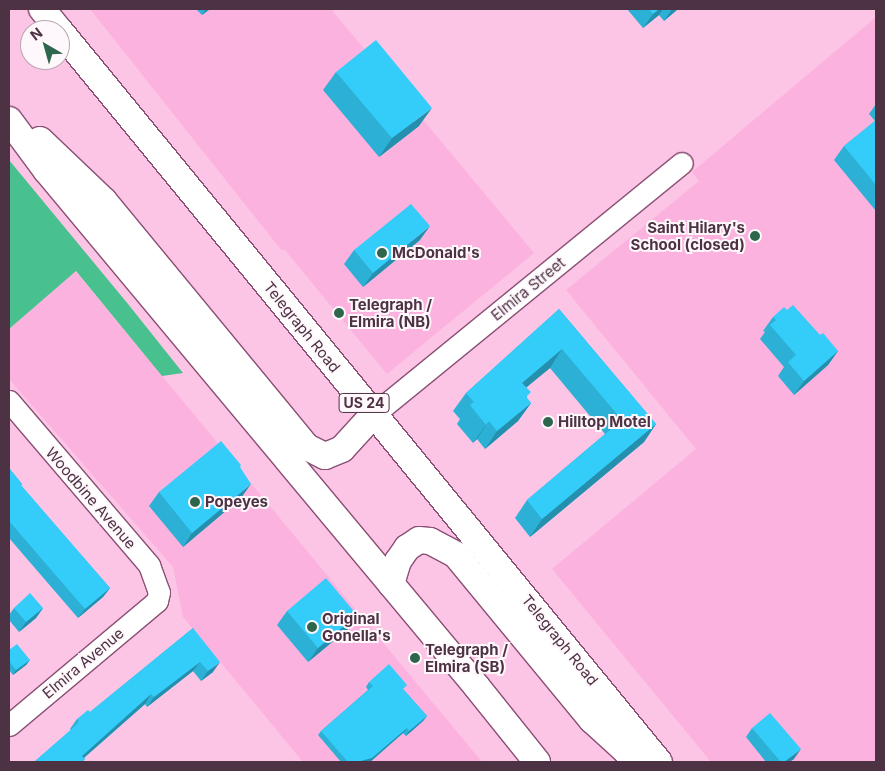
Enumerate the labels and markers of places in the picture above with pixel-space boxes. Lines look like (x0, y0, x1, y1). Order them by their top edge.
place label: Saint Hilary's School (closed) (631, 218, 745, 253)
marker: Saint Hilary's School (closed) (749, 230, 761, 242)
place label: McDonald's (392, 244, 480, 262)
marker: McDonald's (376, 247, 388, 259)
place label: Telegraph / Elmira (NB) (349, 295, 432, 330)
marker: Telegraph / Elmira (NB) (333, 307, 345, 319)
place label: Hilltop Motel (558, 413, 651, 431)
marker: Hilltop Motel (542, 416, 554, 428)
place label: Popeyes (205, 493, 268, 511)
marker: Popeyes (189, 496, 201, 508)
place label: Original Gonella's (322, 609, 391, 644)
marker: Original Gonella's (306, 621, 318, 633)
place label: Telegraph / Elmira (SB) (425, 640, 508, 675)
marker: Telegraph / Elmira (SB) (409, 652, 421, 664)

